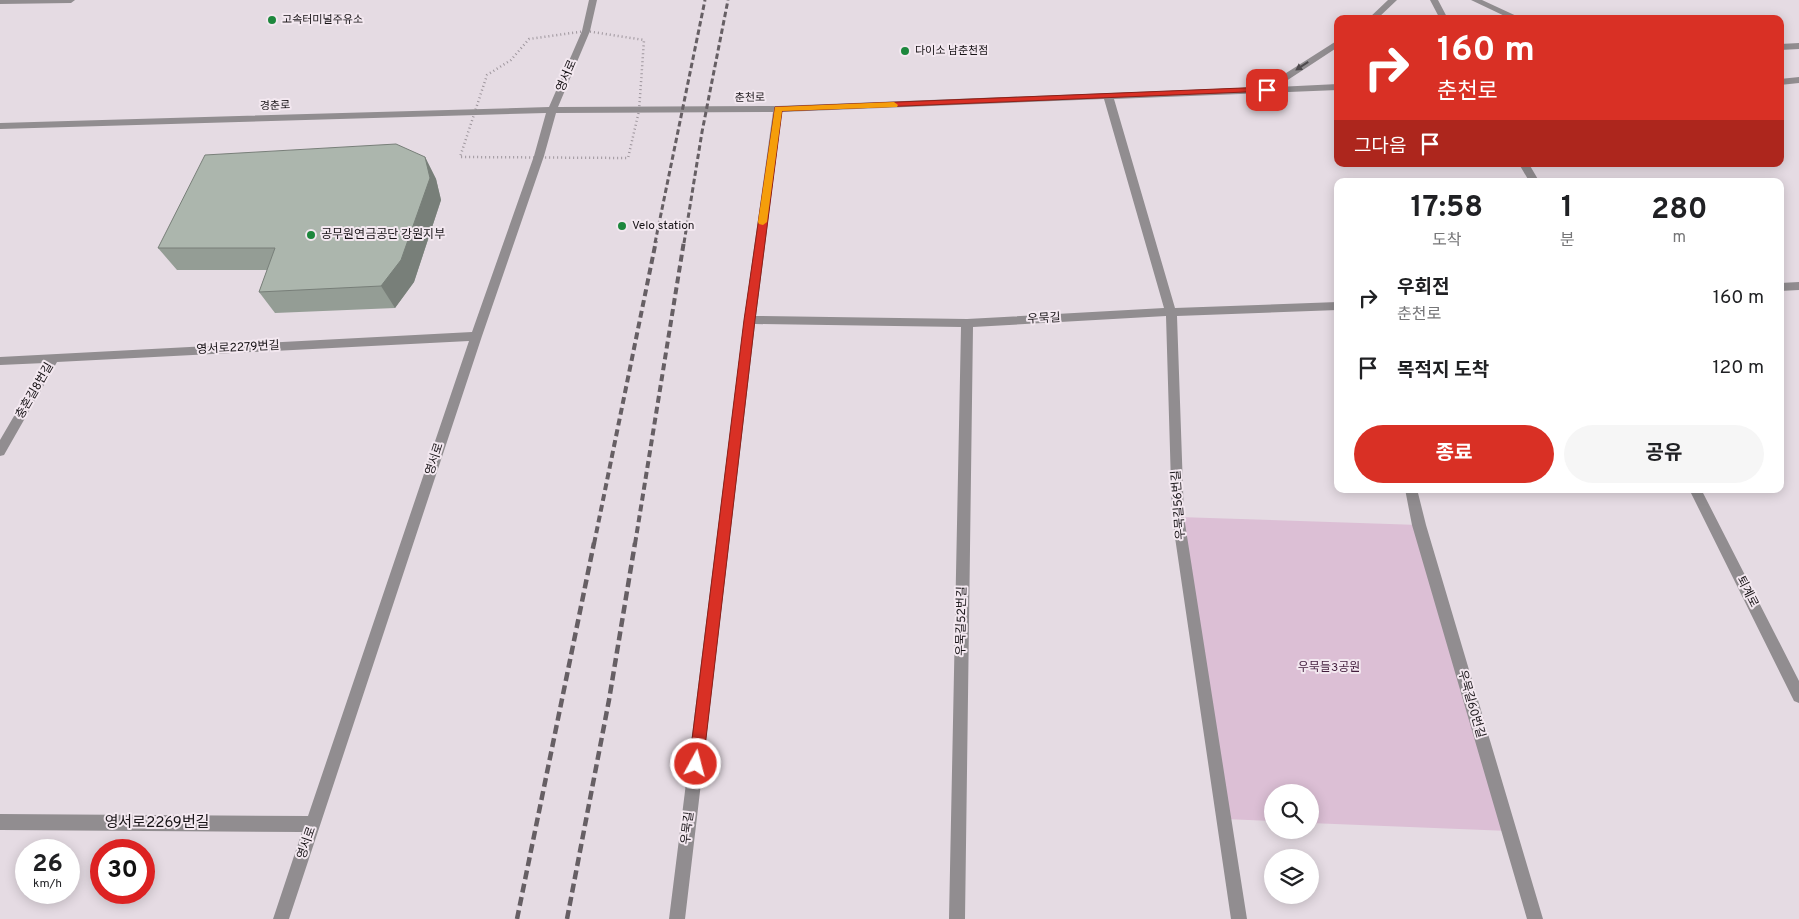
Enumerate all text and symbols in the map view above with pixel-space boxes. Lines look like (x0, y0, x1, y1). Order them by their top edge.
place label: 고속터미널주유소 (282, 13, 363, 27)
marker: 고속터미널주유소 (266, 14, 278, 26)
text: 160 m (1437, 29, 1535, 73)
icon: right (1354, 35, 1419, 100)
place label: 다이소 남춘천점 (915, 44, 988, 58)
marker: 다이소 남춘천점 (899, 45, 911, 57)
street label: 영서로 (553, 58, 581, 94)
one-way arrow (1295, 62, 1309, 71)
pin (1246, 69, 1288, 111)
icon: arrive (1253, 76, 1281, 104)
text: 춘천로 (1437, 79, 1498, 106)
street label: 춘천로 (735, 91, 765, 105)
street label: 경춘로 (260, 98, 290, 114)
icon: arrive (1416, 130, 1444, 158)
text: 그다음 (1354, 135, 1406, 159)
text: 17:58 (1411, 190, 1483, 227)
text: 1 (1561, 190, 1573, 227)
text: 280 (1651, 192, 1707, 229)
place label: Velo station (632, 218, 695, 234)
marker: Velo station (616, 220, 628, 232)
place label: 공무원연금공단 강원지부 (321, 227, 445, 243)
text: m (1672, 228, 1686, 248)
marker: 공무원연금공단 강원지부 (305, 229, 317, 241)
text: 도착 (1432, 231, 1462, 251)
text: 분 (1560, 231, 1574, 251)
text: 우회전 (1397, 276, 1449, 300)
icon: right (1354, 284, 1382, 312)
text: 160 m (1713, 286, 1764, 310)
text: 춘천로 (1397, 305, 1441, 325)
street label: 우묵길 (1027, 310, 1061, 328)
street label: 영서로2279번길 (196, 338, 280, 358)
icon: arrive (1354, 354, 1382, 382)
text: 120 m (1713, 356, 1764, 380)
text: 목적지 도착 (1397, 359, 1489, 383)
street label: 충혼길8번길 (12, 360, 58, 422)
button: 종료 (1354, 425, 1554, 483)
button: 공유 (1564, 425, 1764, 483)
street label: 영서로 (422, 441, 448, 477)
street label: 우묵길56번길 (1169, 470, 1189, 540)
street label: 퇴계로 (1732, 574, 1762, 610)
street label: 우묵길52번길 (953, 586, 971, 656)
park label: 우묵들3공원 (1298, 660, 1360, 676)
street label: 우묵길60번길 (1454, 668, 1488, 740)
position arrow (669, 737, 721, 789)
map controls (1264, 784, 1319, 904)
button: search (1264, 784, 1319, 839)
street label: 우묵길 (678, 811, 698, 845)
street label: 영서로2269번길 (105, 814, 209, 833)
street label: 영서로 (294, 825, 320, 861)
speed limit sign: 30 (90, 839, 155, 904)
text: 26 (32, 849, 63, 881)
button: layers (1264, 849, 1319, 904)
text: km/h (33, 876, 62, 892)

